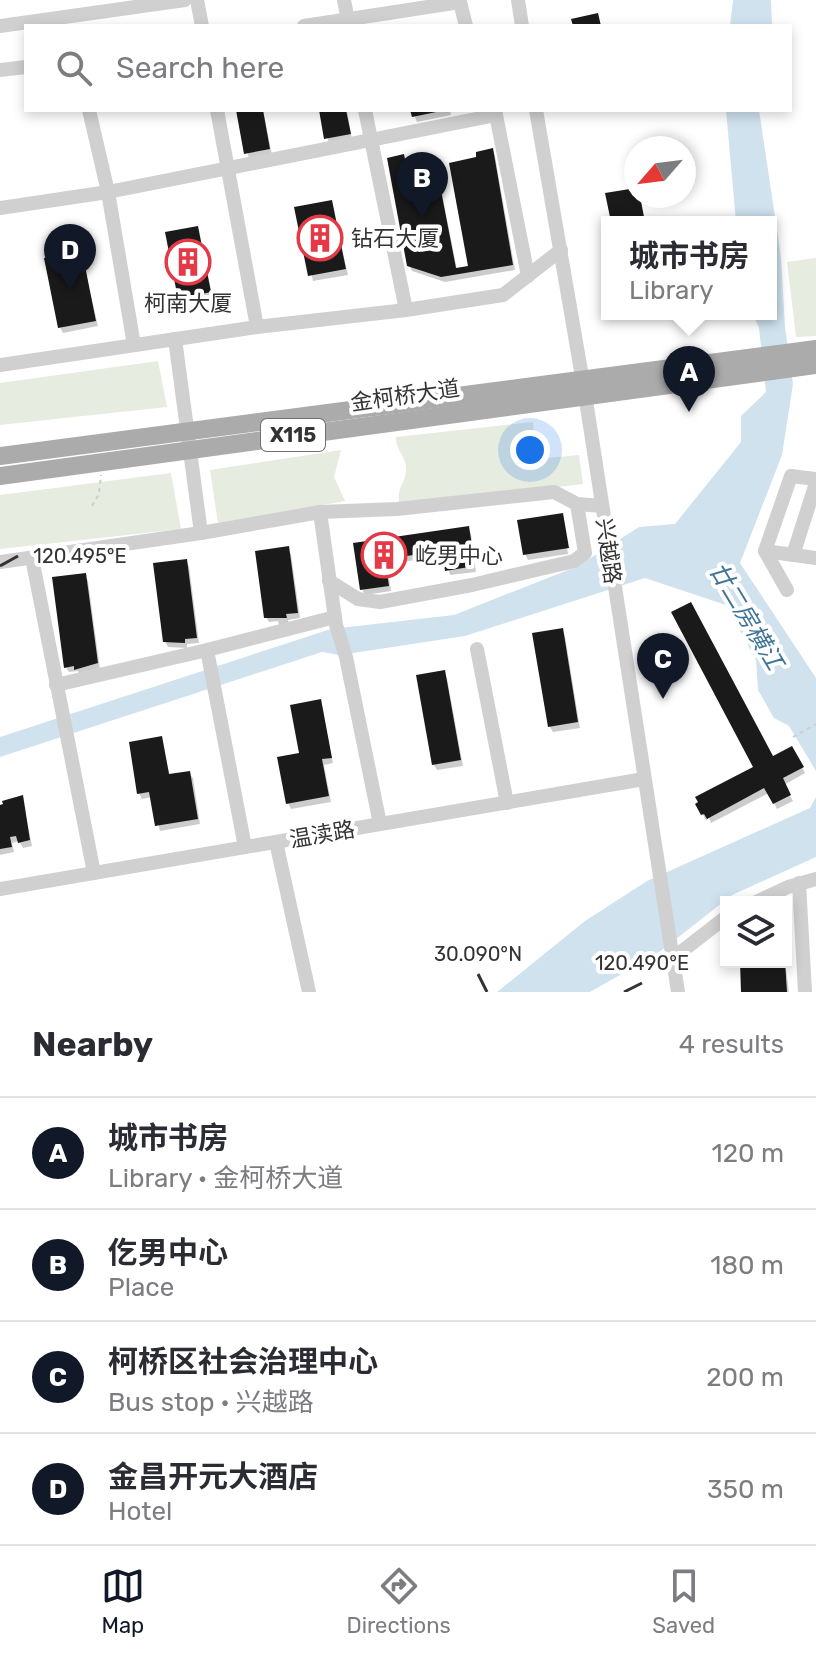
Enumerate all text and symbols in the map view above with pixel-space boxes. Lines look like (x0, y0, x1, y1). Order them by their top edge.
search box (24, 24, 792, 112)
icon: search (52, 46, 96, 90)
text: Search here (116, 50, 284, 86)
north arrow (624, 136, 696, 208)
pin: B (396, 152, 448, 218)
building icon: 钻石大厦 (296, 214, 344, 262)
popup (601, 216, 777, 320)
pin: D (44, 224, 96, 290)
place label: 钻石大厦 (351, 225, 439, 252)
building icon: 柯南大厦 (164, 238, 212, 286)
text: 城市书房 (629, 238, 749, 274)
text: Library (629, 275, 714, 306)
place label: 柯南大厦 (144, 290, 232, 317)
pin: A (663, 346, 715, 412)
street label: 金柯桥大道 (349, 374, 461, 417)
road number: X115 (261, 419, 325, 451)
your location (510, 430, 550, 470)
street label: 兴越路 (591, 517, 626, 586)
building icon: 屹男中心 (360, 531, 408, 579)
place label: 屹男中心 (415, 542, 503, 569)
text: 120.495°E (33, 544, 127, 568)
water label: 廿二房横江 (703, 557, 790, 677)
pin: C (637, 633, 689, 699)
street label: 温渎路 (287, 815, 357, 854)
map controls (720, 896, 792, 968)
button: layers (720, 896, 792, 968)
text: 30.090°N (434, 942, 522, 966)
text: 120.490°E (595, 951, 689, 975)
text: Nearby (32, 1024, 153, 1065)
text: 4 results (679, 1029, 784, 1060)
text: 城市书房 (108, 1120, 228, 1156)
text: A (49, 1138, 67, 1169)
text: 120 m (712, 1138, 784, 1169)
text: Library · 金柯桥大道 (108, 1163, 343, 1194)
text: 仡男中心 (108, 1235, 228, 1271)
text: B (49, 1250, 67, 1281)
text: 180 m (710, 1250, 784, 1281)
text: Place (108, 1272, 174, 1303)
text: 柯桥区社会治理中心 (108, 1344, 378, 1380)
text: C (49, 1362, 67, 1393)
text: 200 m (706, 1362, 784, 1393)
text: Bus stop · 兴越路 (108, 1387, 314, 1418)
text: 金昌开元大酒店 (108, 1459, 318, 1495)
text: D (49, 1474, 67, 1505)
text: 350 m (707, 1474, 784, 1505)
text: Hotel (108, 1496, 172, 1527)
tab: Map (101, 1564, 145, 1639)
tab: Directions (346, 1564, 451, 1639)
tab: Saved (652, 1564, 715, 1639)

